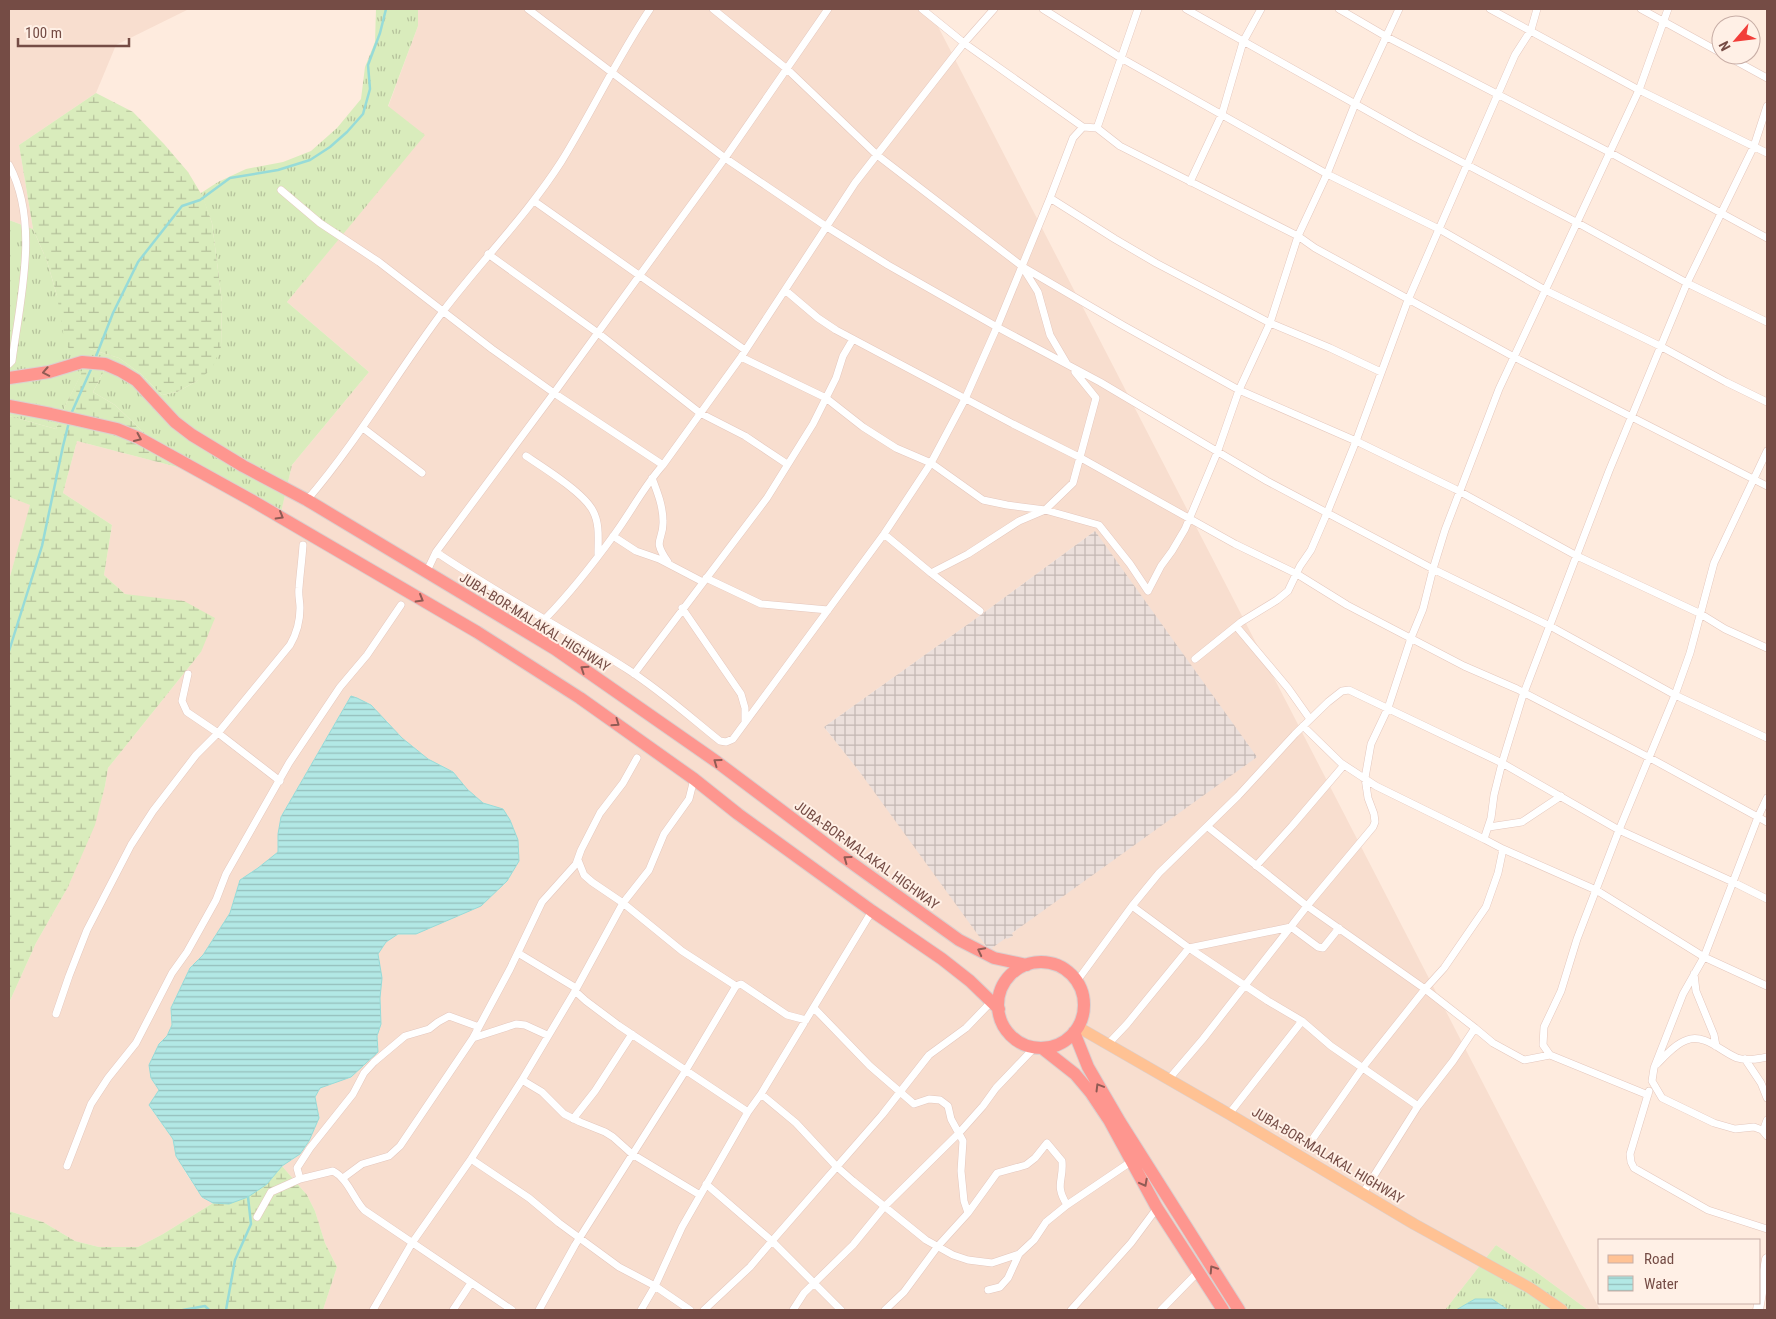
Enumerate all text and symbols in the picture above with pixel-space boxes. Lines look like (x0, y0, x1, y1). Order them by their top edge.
scale bar (18, 15, 129, 47)
north arrow (1711, 15, 1761, 65)
text: 100 m (25, 24, 62, 42)
text: N (1715, 39, 1734, 54)
one-way arrow (41, 367, 50, 377)
one-way arrow (133, 431, 142, 442)
one-way arrow (274, 510, 283, 520)
street label: JUBA-BOR-MALAKAL HIGHWAY (457, 569, 614, 675)
one-way arrow (414, 592, 423, 602)
one-way arrow (580, 666, 589, 675)
one-way arrow (610, 718, 619, 726)
one-way arrow (713, 759, 723, 768)
street label: JUBA-BOR-MALAKAL HIGHWAY (792, 797, 943, 913)
one-way arrow (843, 856, 853, 865)
one-way arrow (977, 947, 986, 957)
one-way arrow (1096, 1083, 1106, 1092)
street label: JUBA-BOR-MALAKAL HIGHWAY (1249, 1103, 1407, 1207)
one-way arrow (1137, 1178, 1147, 1187)
legend (1598, 1239, 1761, 1304)
text: Road (1644, 1250, 1674, 1268)
one-way arrow (1209, 1266, 1219, 1275)
text: Water (1644, 1275, 1679, 1293)

